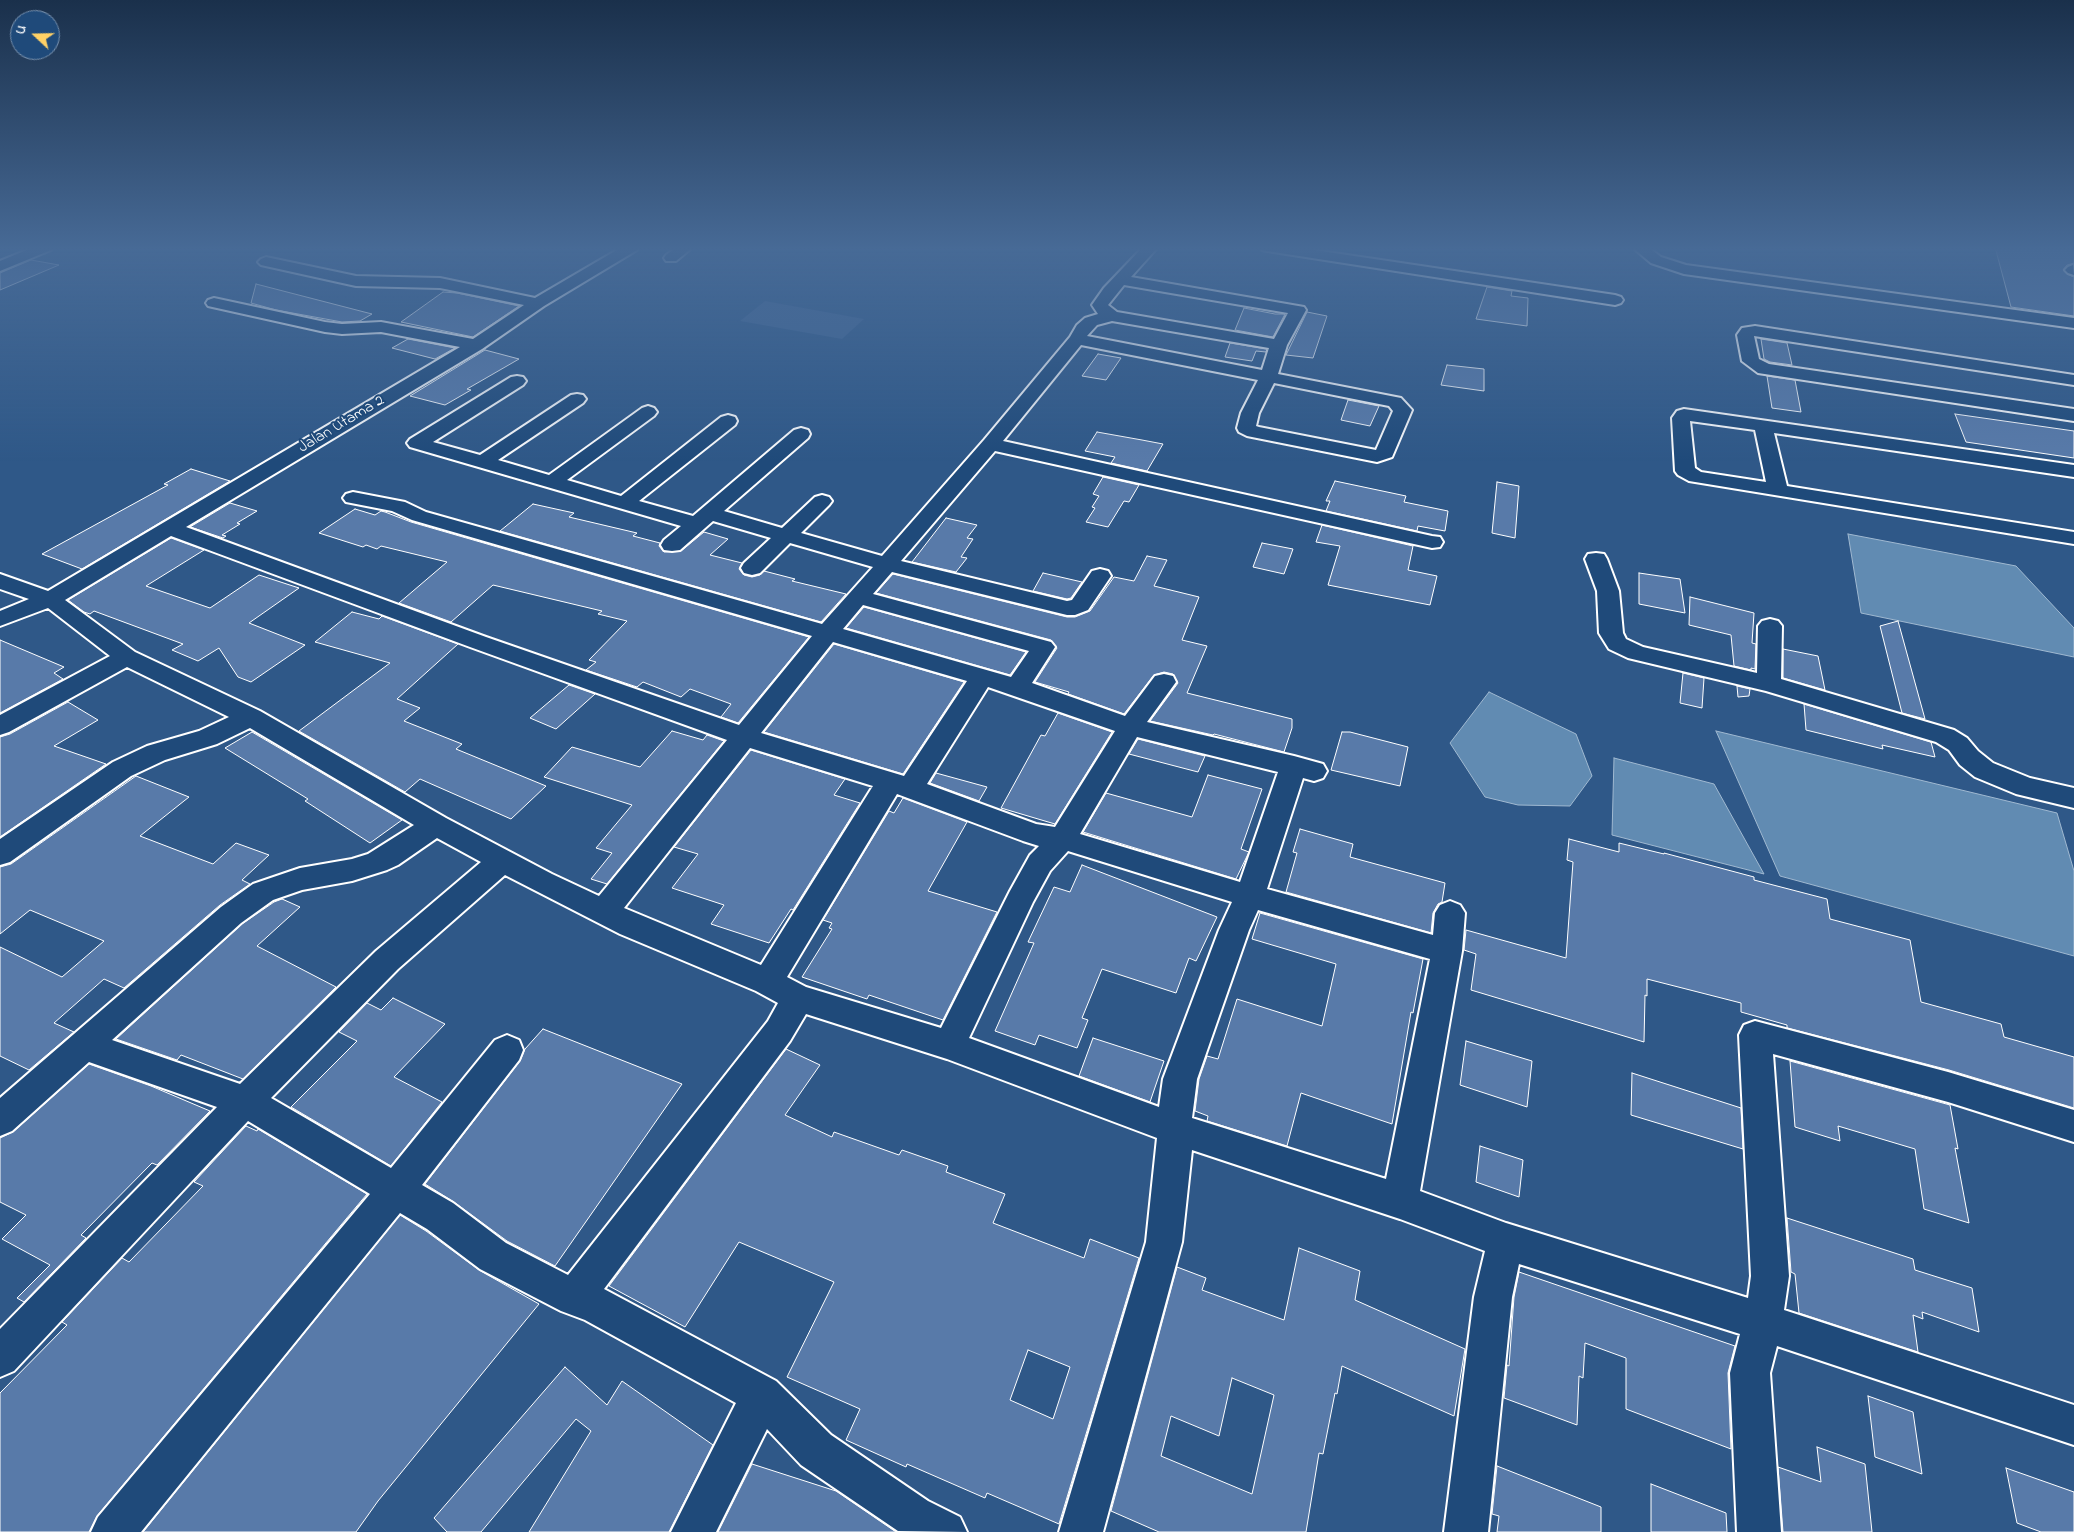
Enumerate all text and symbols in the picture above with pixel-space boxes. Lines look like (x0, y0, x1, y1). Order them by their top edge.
north arrow (10, 10, 60, 60)
text: U (10, 22, 33, 38)
street label: Jalan Utama 2 (296, 392, 388, 458)

